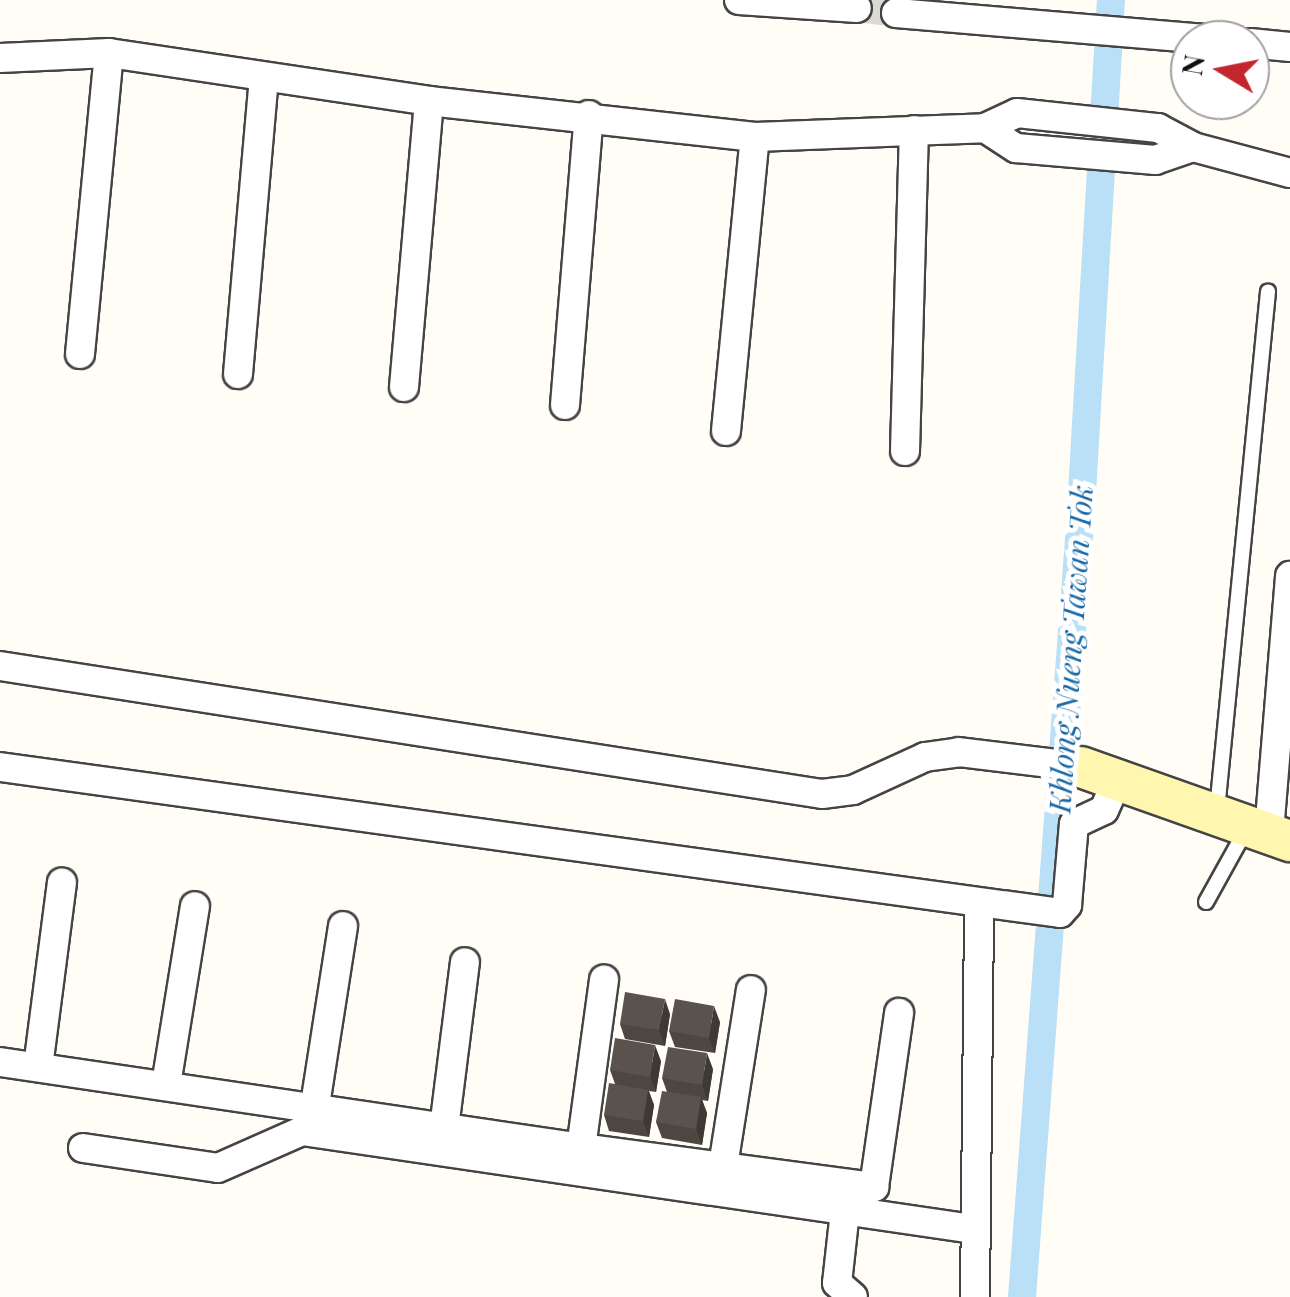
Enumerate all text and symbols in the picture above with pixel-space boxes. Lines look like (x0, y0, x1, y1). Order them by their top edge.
north arrow (1170, 20, 1270, 120)
text: N (1172, 52, 1212, 78)
water label: Khlong Nueng Tawan Tok (1041, 484, 1099, 814)

